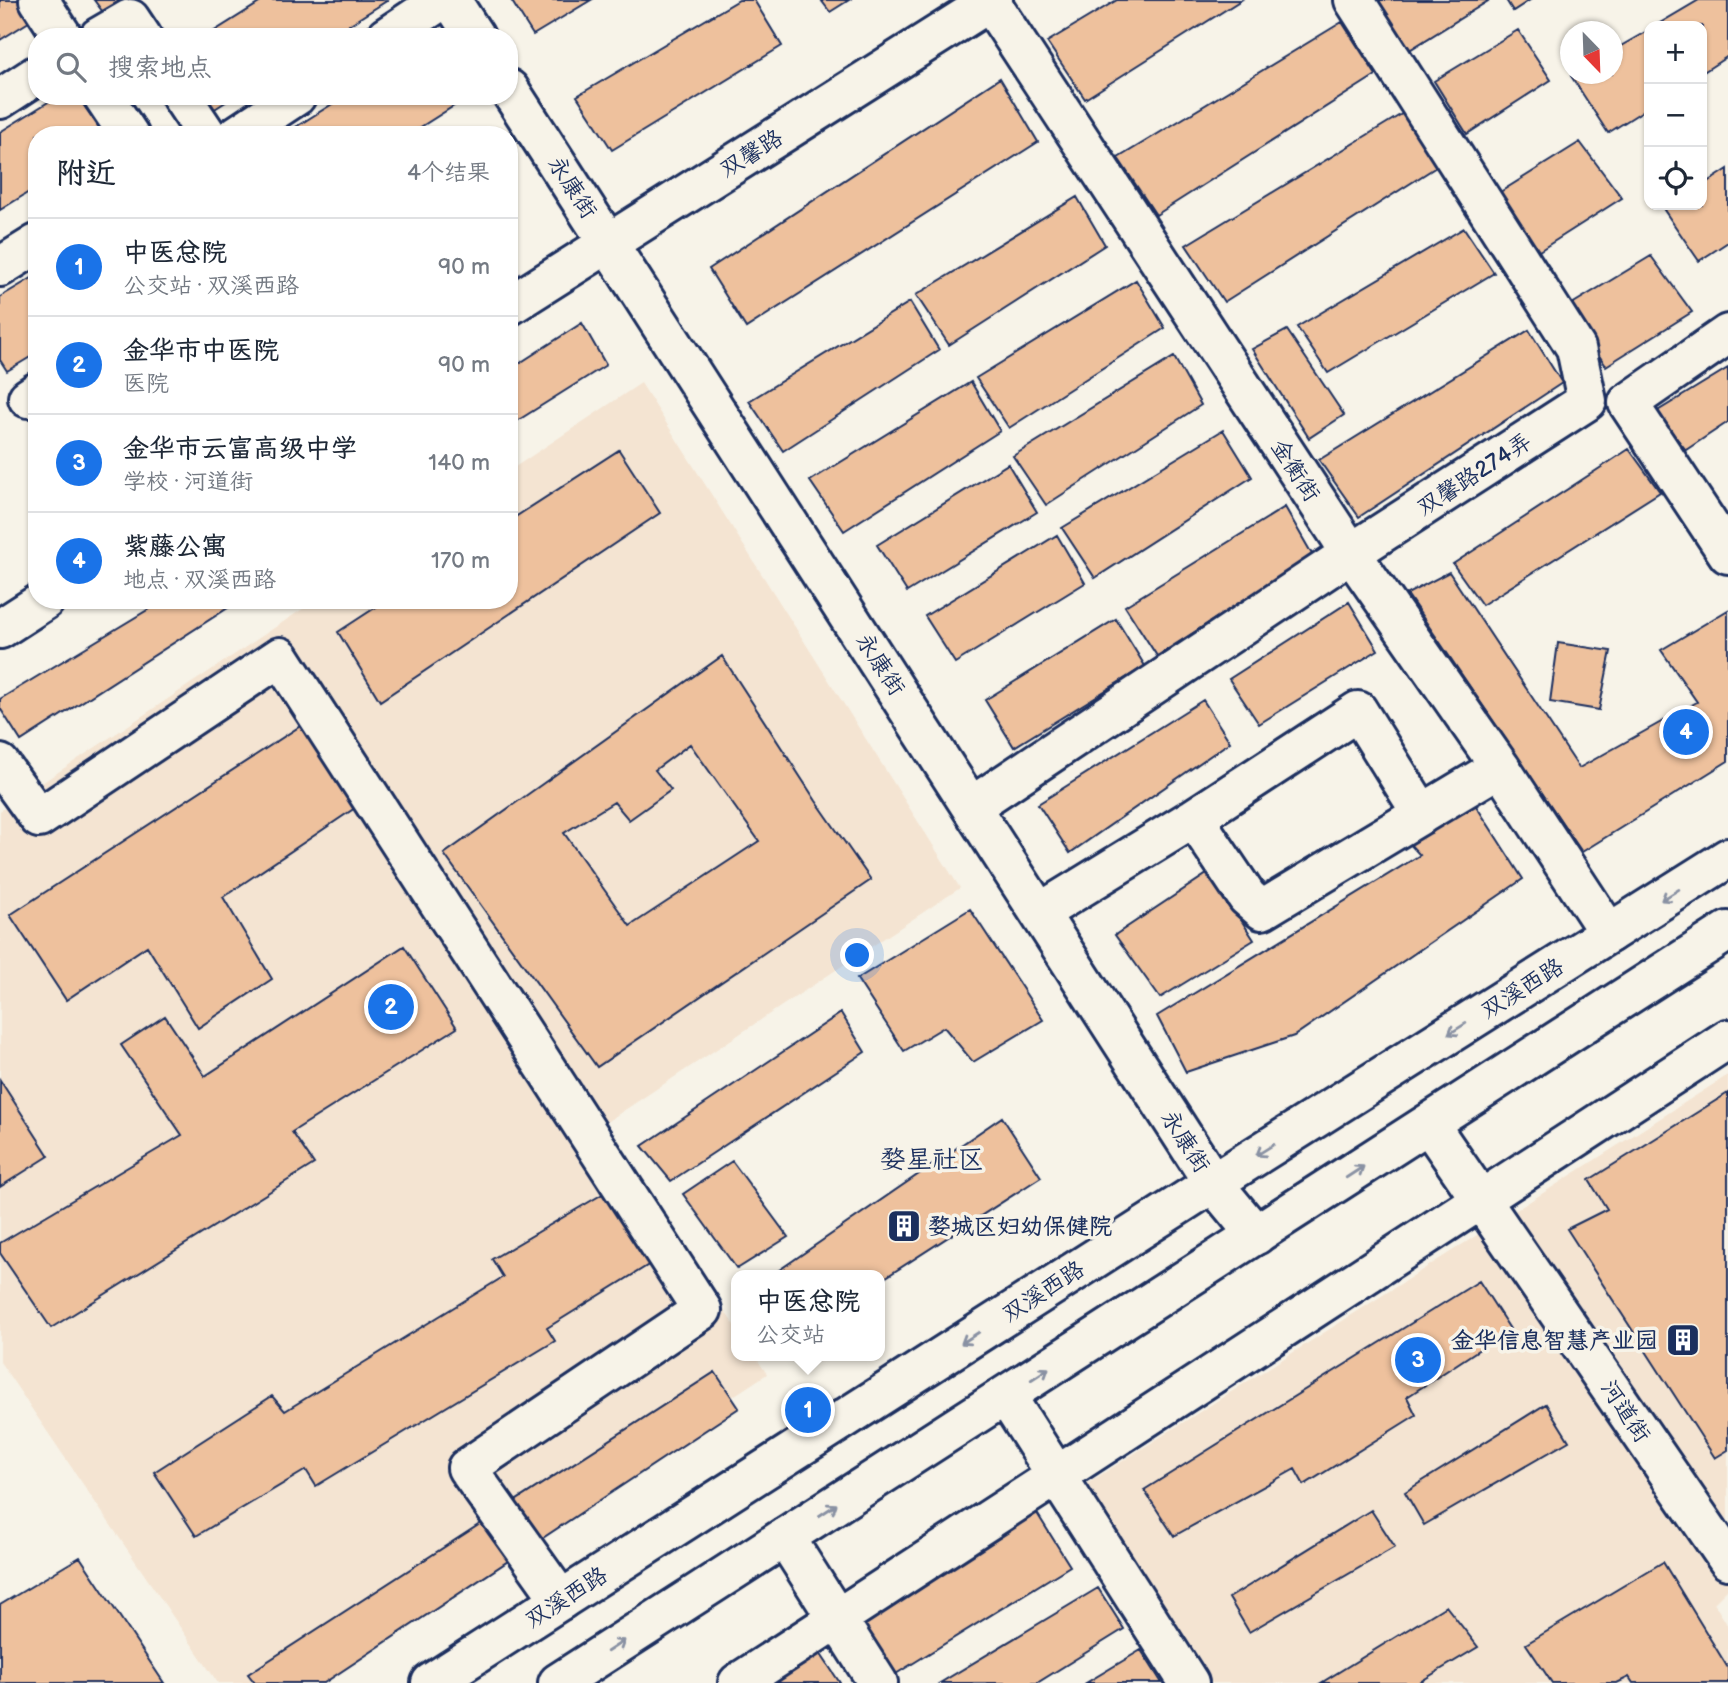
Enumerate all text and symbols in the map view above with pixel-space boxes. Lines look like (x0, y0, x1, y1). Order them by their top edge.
north arrow (1560, 21, 1623, 84)
map controls (1644, 21, 1707, 210)
button: + (1644, 21, 1707, 84)
search box (28, 28, 518, 105)
icon: search (52, 48, 90, 86)
text: 搜索地点 (108, 53, 212, 84)
button: − (1644, 84, 1707, 147)
street label: 双馨路 (715, 124, 788, 184)
button: locate (1644, 147, 1707, 210)
street label: 永康街 (542, 151, 603, 224)
text: 附近 (56, 156, 116, 192)
text: 4个结果 (407, 159, 490, 187)
text: 中医总院 (123, 238, 227, 269)
text: 1 (74, 253, 84, 281)
text: 90 m (438, 253, 490, 281)
text: 公交站 · 双溪西路 (123, 272, 299, 300)
text: 金华市中医院 (123, 336, 279, 367)
text: 2 (72, 351, 86, 379)
text: 90 m (438, 351, 490, 379)
text: 医院 (123, 370, 169, 398)
street label: 双馨路274弄 (1412, 427, 1537, 522)
text: 金华市云富高级中学 (123, 434, 357, 465)
street label: 金衡街 (1265, 434, 1326, 507)
text: 3 (72, 449, 86, 477)
text: 140 m (428, 449, 490, 477)
text: 学校 · 河道街 (123, 468, 253, 496)
text: 紫藤公寓 (123, 532, 227, 563)
text: 4 (72, 547, 86, 575)
text: 170 m (431, 547, 490, 575)
text: 地点 · 双溪西路 (123, 566, 276, 594)
street label: 永康街 (850, 628, 911, 701)
pin: 4 (1663, 706, 1709, 758)
one-way arrow (1661, 888, 1681, 902)
your location (840, 938, 874, 972)
street label: 双溪西路 (1476, 953, 1569, 1025)
pin: 2 (368, 981, 414, 1033)
one-way arrow (1448, 1021, 1467, 1036)
street label: 永康街 (1155, 1105, 1216, 1178)
one-way arrow (1255, 1144, 1275, 1158)
district label: 婺星社区 (880, 1145, 984, 1176)
one-way arrow (1345, 1164, 1364, 1179)
building icon: 婺城区妇幼保健院 (885, 1207, 923, 1245)
place label: 婺城区妇幼保健院 (928, 1213, 1112, 1241)
street label: 双溪西路 (997, 1255, 1090, 1329)
popup (731, 1270, 885, 1361)
text: 中医总院 (756, 1287, 860, 1318)
text: 公交站 (756, 1321, 825, 1349)
building icon: 金华信息智慧产业园 (1664, 1321, 1702, 1359)
place label: 金华信息智慧产业园 (1451, 1327, 1658, 1355)
one-way arrow (960, 1332, 980, 1346)
pin: 3 (1395, 1334, 1441, 1386)
one-way arrow (1030, 1367, 1049, 1381)
street label: 河道街 (1594, 1375, 1656, 1448)
pin: 1 (785, 1384, 831, 1436)
one-way arrow (817, 1503, 837, 1517)
street label: 双溪西路 (520, 1561, 613, 1635)
one-way arrow (605, 1639, 625, 1653)

